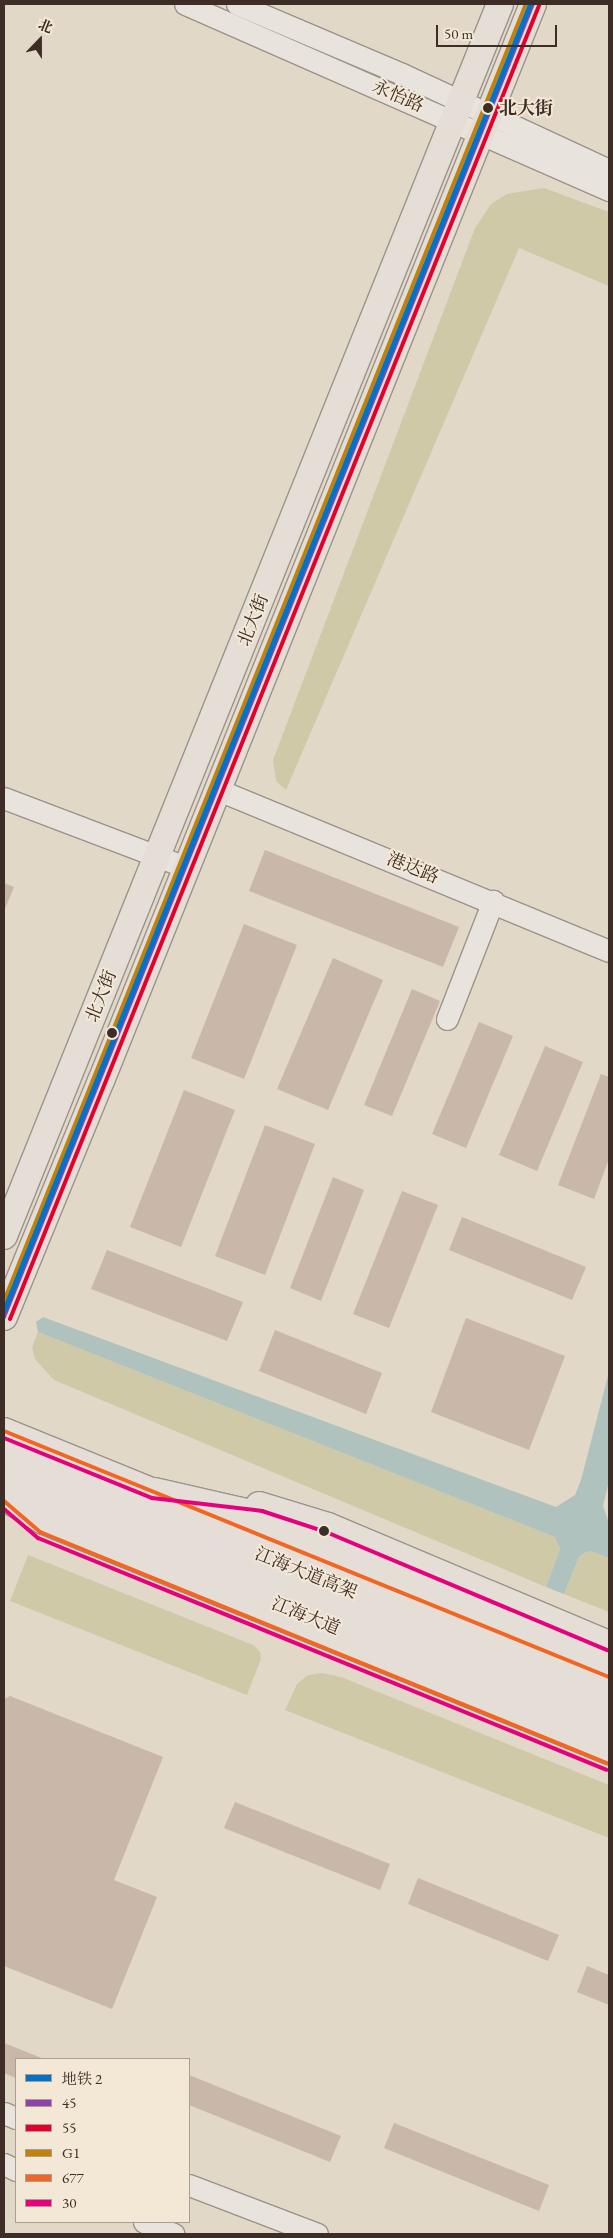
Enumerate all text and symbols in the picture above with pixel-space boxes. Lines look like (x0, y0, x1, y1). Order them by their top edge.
north arrow (15, 15, 65, 65)
text: 北 (36, 15, 55, 37)
scale bar (438, 15, 559, 47)
text: 50 m (444, 24, 473, 43)
street label: 永怡路 (369, 75, 427, 117)
place label: 北大街 (499, 97, 553, 119)
marker: 北大街 (481, 101, 495, 115)
street label: 北大街 (233, 591, 273, 649)
street label: 港达路 (384, 848, 442, 888)
street label: 北大街 (81, 967, 121, 1025)
unlabelled marker (107, 1028, 117, 1038)
unlabelled marker (319, 1526, 329, 1536)
street label: 江海大道高架 (252, 1543, 360, 1603)
street label: 江海大道 (269, 1593, 343, 1639)
legend (15, 2058, 190, 2223)
text: 地铁 2 (62, 2069, 102, 2088)
text: 45 (62, 2093, 76, 2112)
text: 55 (62, 2118, 76, 2137)
text: G1 (62, 2143, 80, 2162)
text: 677 (62, 2168, 84, 2187)
text: 30 (62, 2193, 76, 2212)

